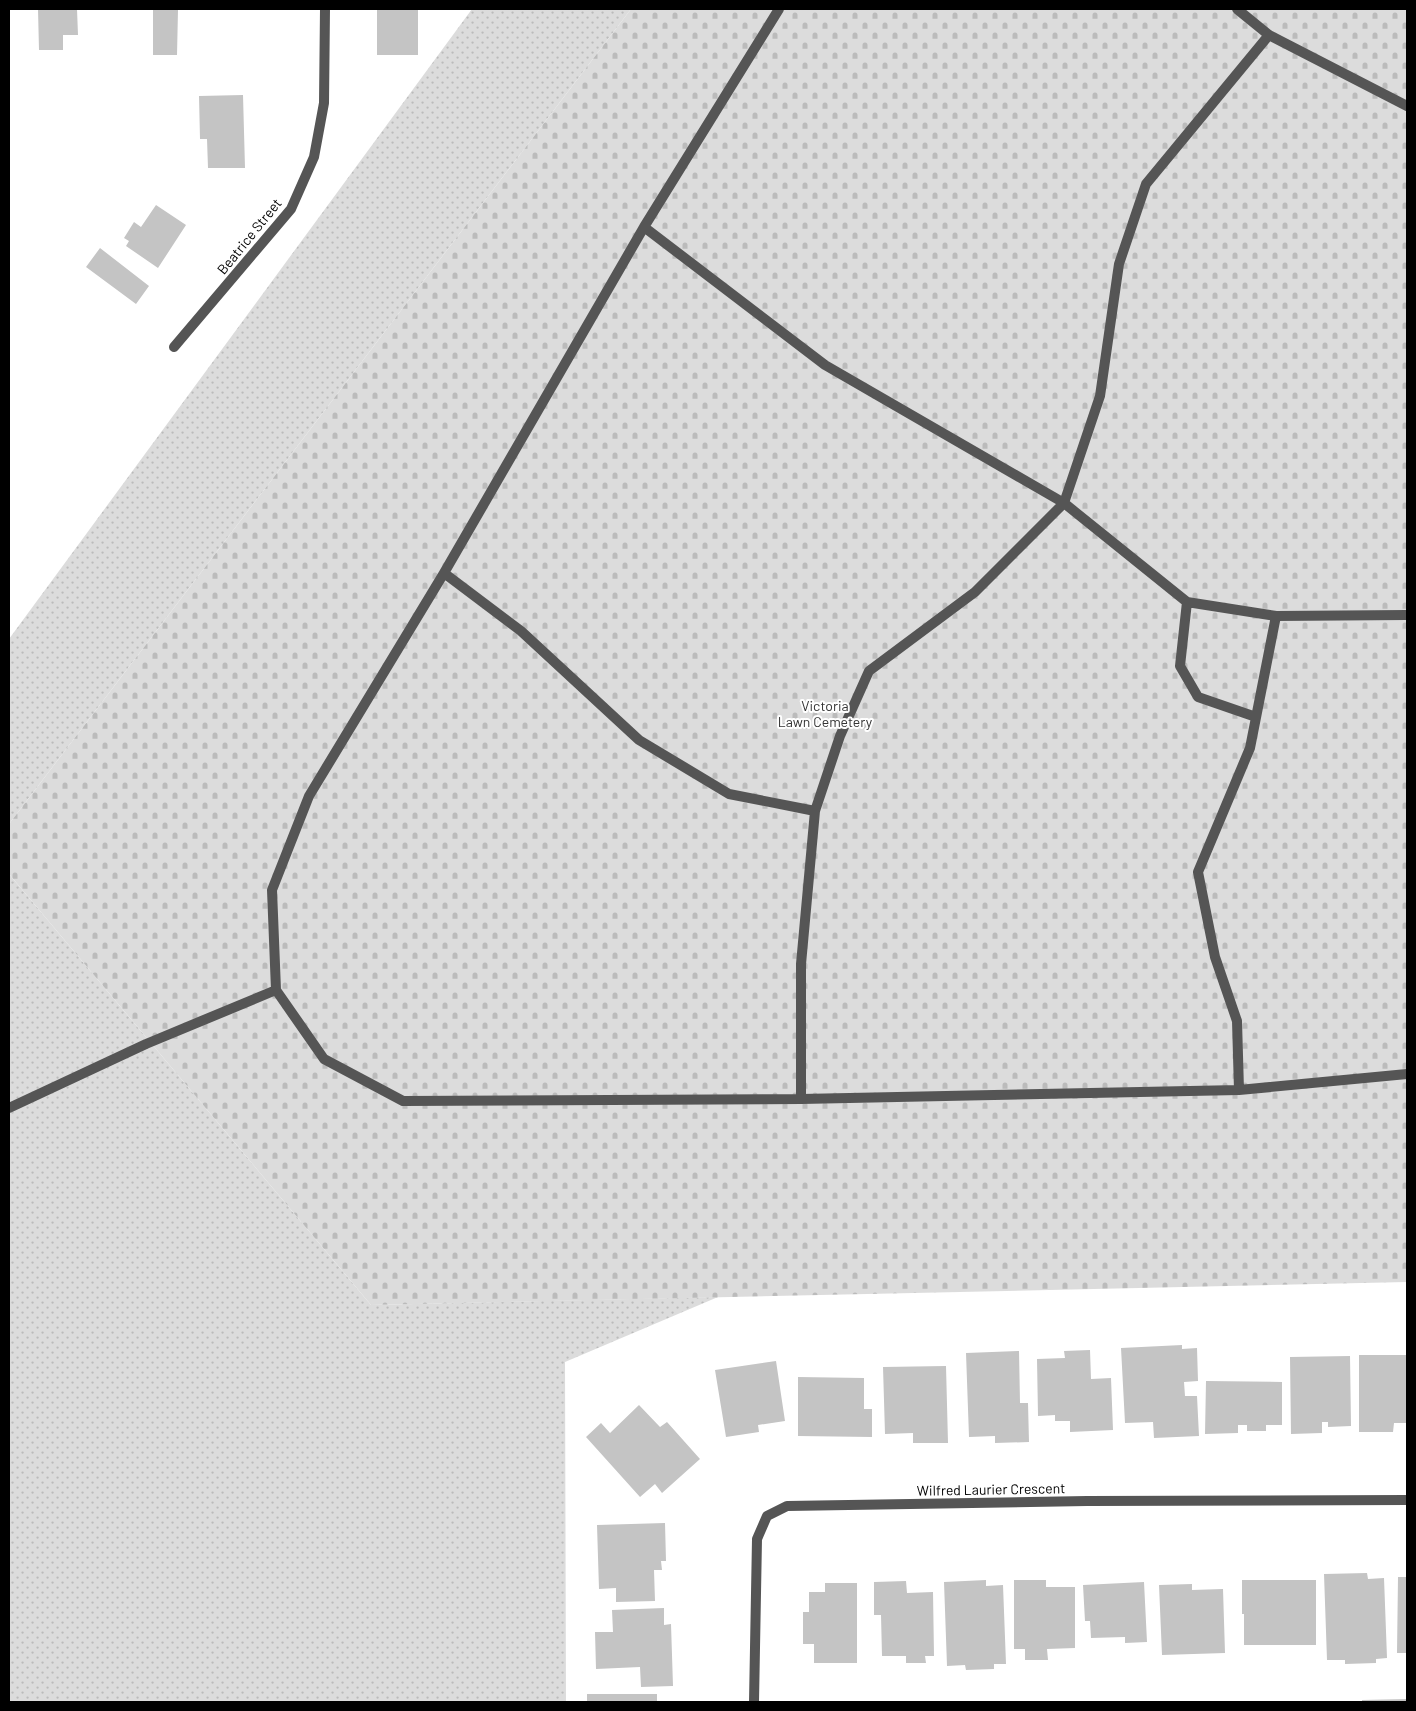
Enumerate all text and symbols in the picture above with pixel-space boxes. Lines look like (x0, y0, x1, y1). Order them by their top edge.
street label: Beatrice Street (213, 195, 285, 277)
park label: Victoria Lawn Cemetery (778, 697, 873, 730)
street label: Wilfred Laurier Crescent (917, 1479, 1065, 1499)

